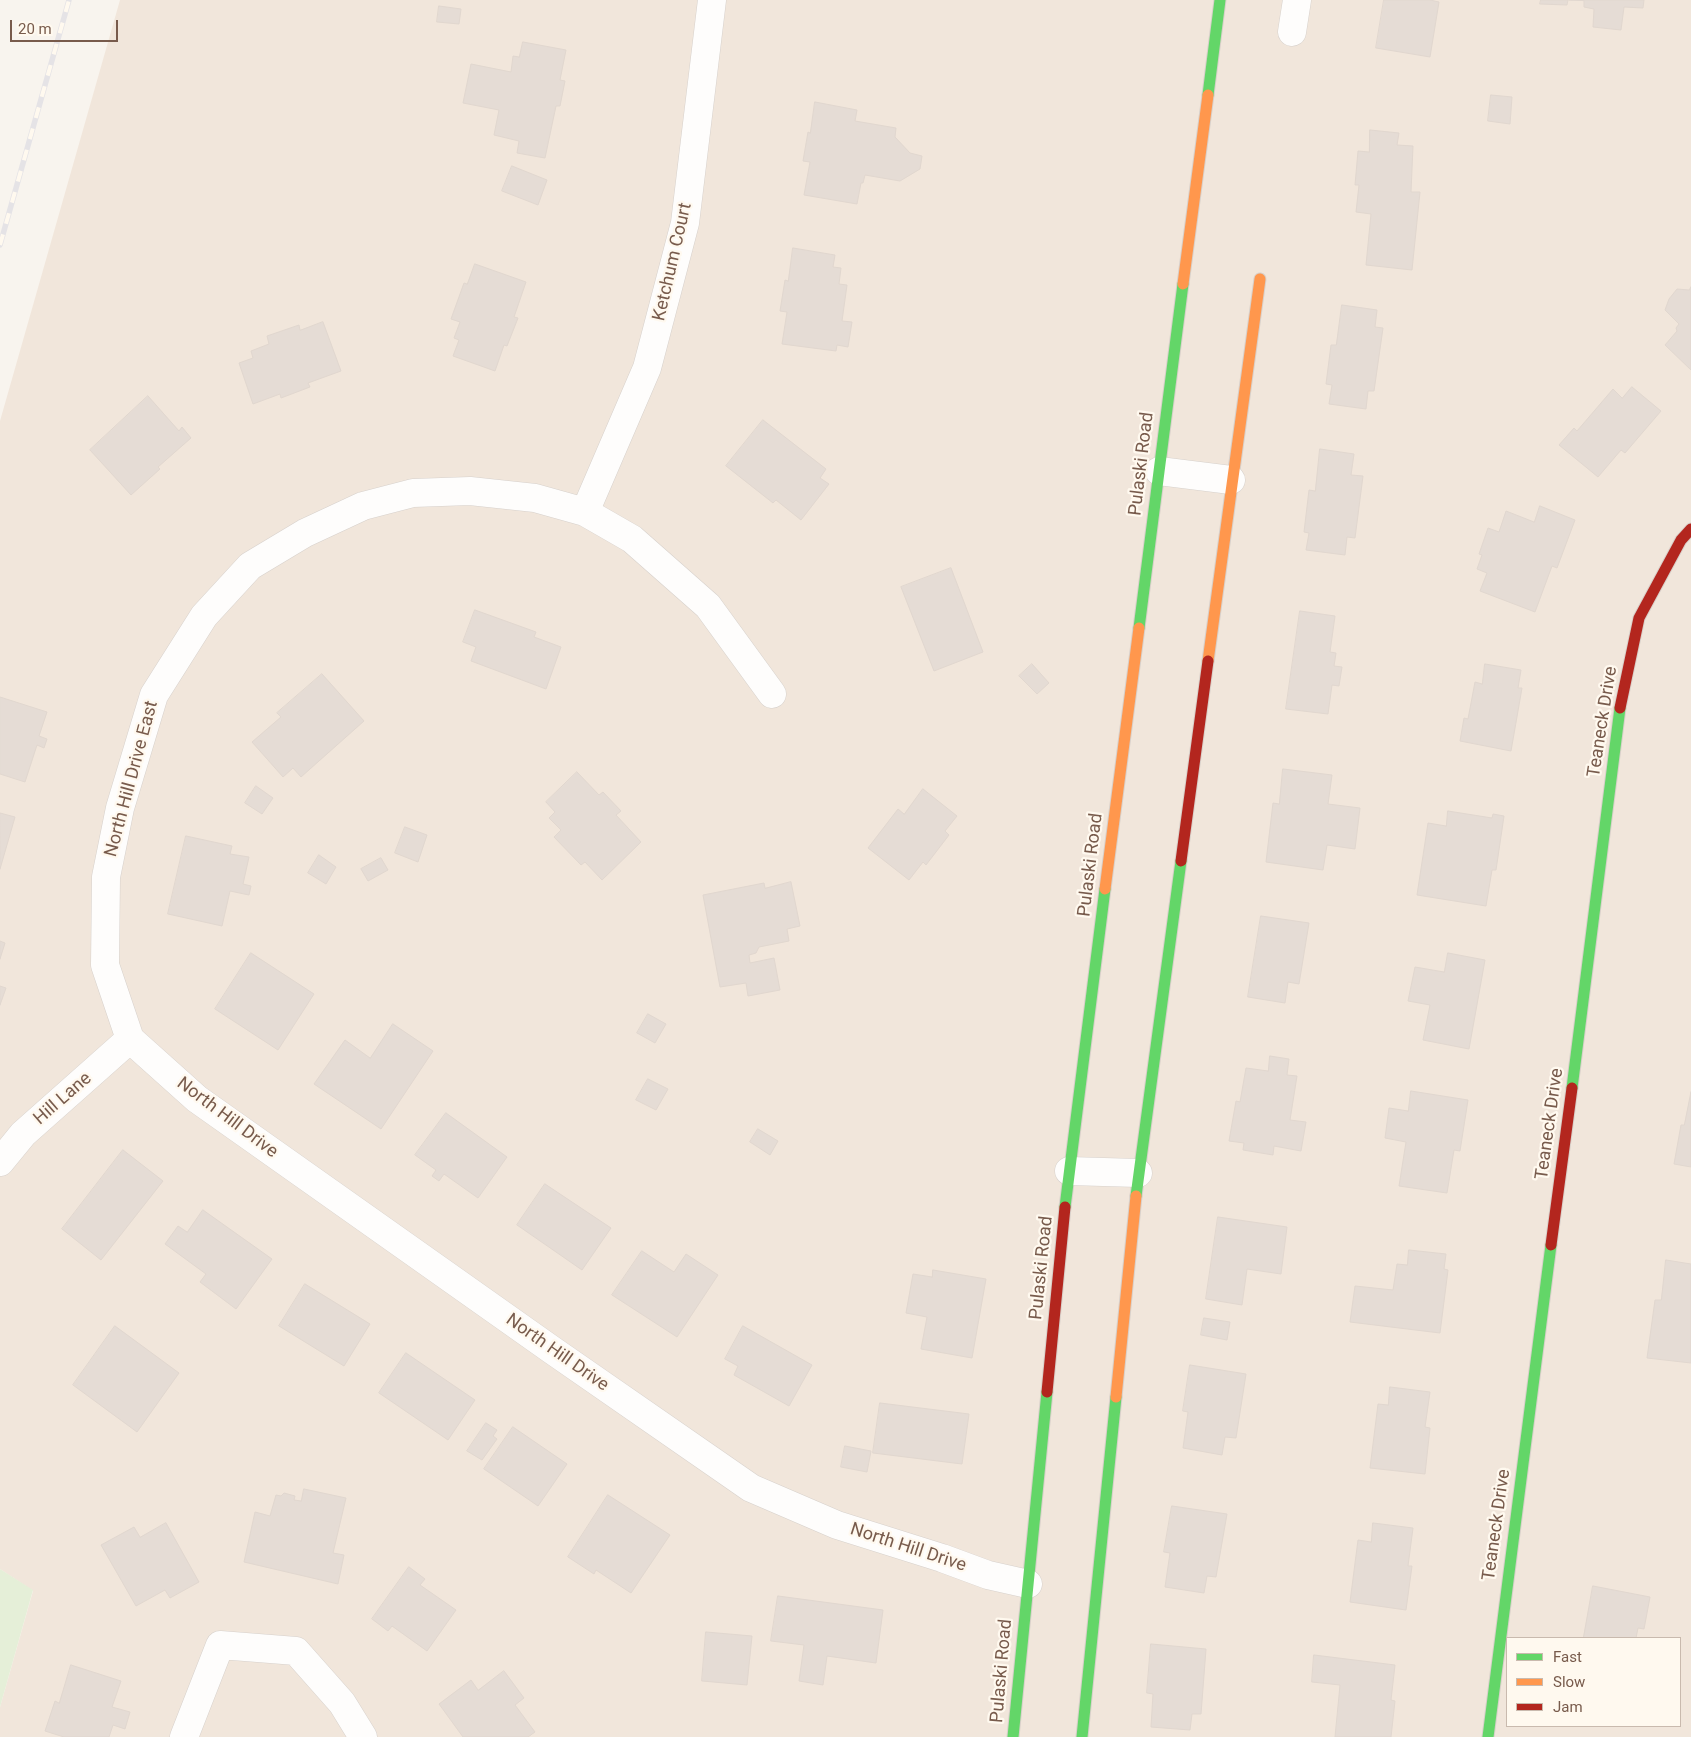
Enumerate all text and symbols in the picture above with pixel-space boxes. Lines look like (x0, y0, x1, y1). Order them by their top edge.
scale bar (12, 10, 120, 42)
text: 20 m (18, 20, 52, 38)
street label: Ketchum Court (649, 201, 697, 323)
street label: Pulaski Road (1125, 411, 1159, 517)
street label: Teaneck Drive (1584, 665, 1622, 779)
street label: North Hill Drive East (101, 699, 163, 859)
street label: Pulaski Road (1074, 812, 1108, 918)
street label: Teaneck Drive (1532, 1067, 1568, 1181)
street label: Hill Lane (30, 1068, 96, 1130)
street label: North Hill Drive (172, 1073, 282, 1163)
street label: Pulaski Road (1026, 1215, 1058, 1321)
street label: North Hill Drive (501, 1310, 613, 1396)
street label: Teaneck Drive (1479, 1468, 1515, 1582)
street label: North Hill Drive (847, 1519, 969, 1577)
street label: Pulaski Road (987, 1618, 1017, 1724)
legend (1506, 1637, 1681, 1727)
text: Fast (1553, 1648, 1582, 1666)
text: Slow (1553, 1673, 1585, 1691)
text: Jam (1553, 1698, 1583, 1716)

